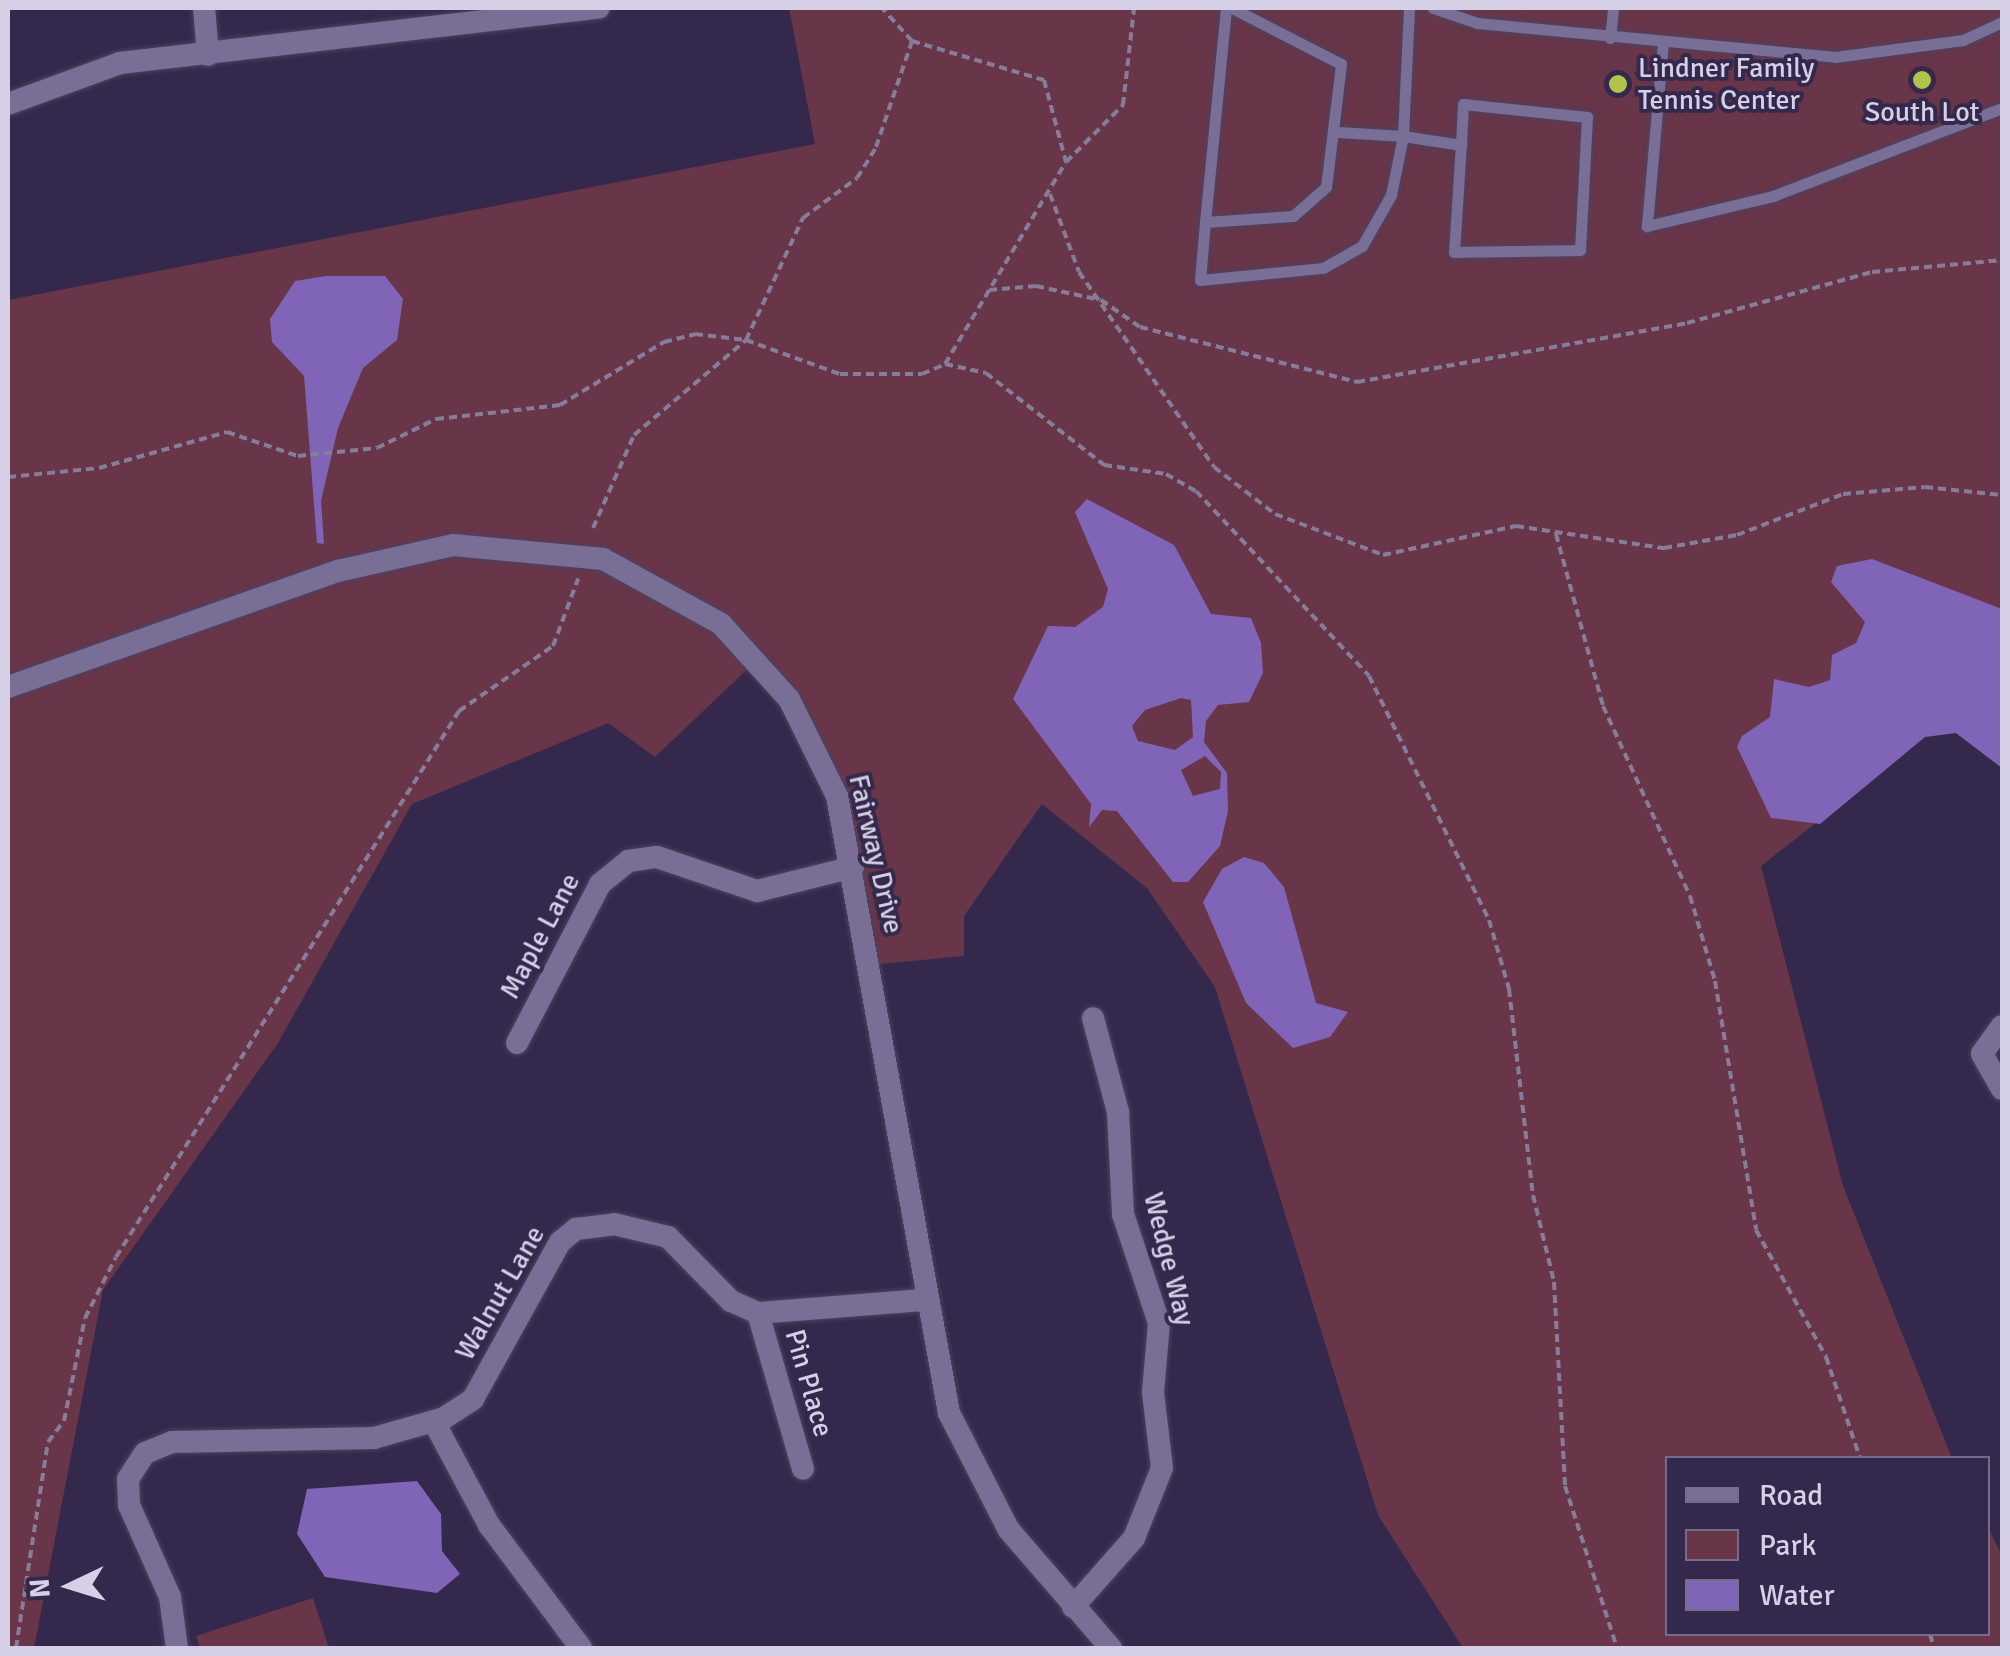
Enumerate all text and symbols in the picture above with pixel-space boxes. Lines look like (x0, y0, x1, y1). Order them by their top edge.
place label: Lindner Family Tennis Center (1638, 51, 1814, 117)
marker: South Lot (1911, 69, 1933, 91)
marker: Lindner Family Tennis Center (1607, 73, 1629, 95)
place label: South Lot (1865, 95, 1979, 129)
street label: Fairway Drive (841, 771, 911, 937)
street label: Maple Lane (493, 867, 587, 1005)
street label: Wedge Way (1136, 1189, 1202, 1329)
street label: Walnut Lane (448, 1220, 552, 1366)
street label: Pin Place (778, 1325, 840, 1441)
legend (1665, 1456, 1990, 1636)
text: Road (1759, 1477, 1823, 1514)
text: Park (1759, 1527, 1817, 1564)
north arrow (20, 1536, 120, 1636)
text: N (22, 1577, 58, 1599)
text: Water (1759, 1577, 1835, 1614)

